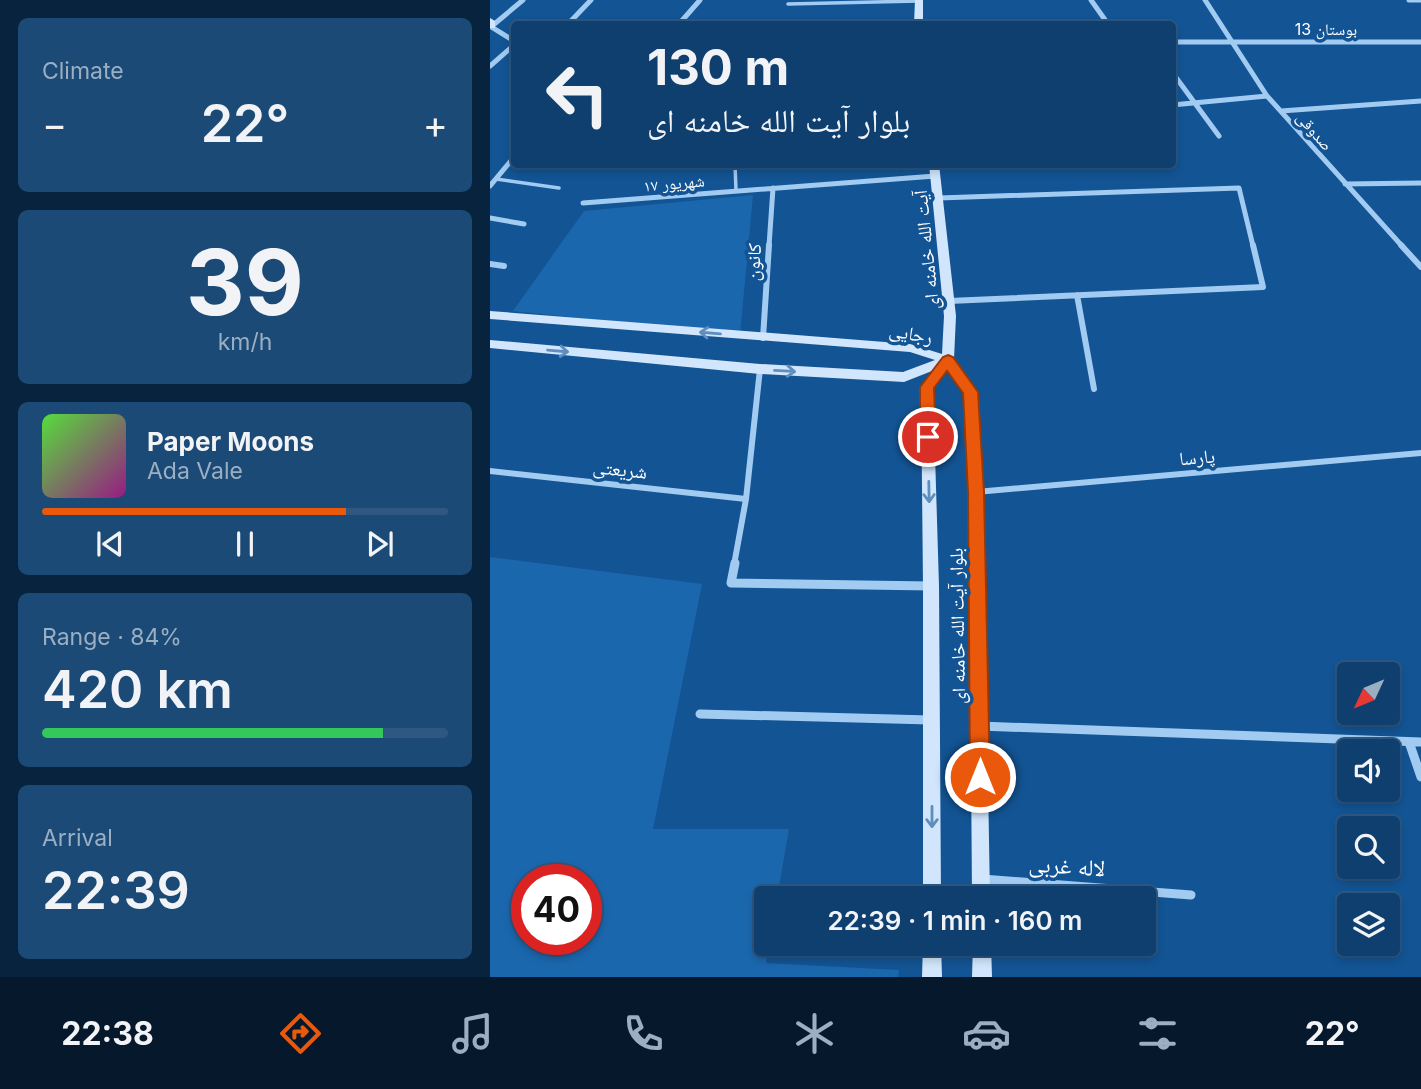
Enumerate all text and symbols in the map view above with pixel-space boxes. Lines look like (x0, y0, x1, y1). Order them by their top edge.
street label: بوستان 13 (1295, 19, 1357, 40)
text: 130 m (647, 38, 789, 97)
icon: left (532, 49, 623, 140)
text: Climate (42, 57, 124, 85)
text: 22° (201, 92, 289, 155)
text: − (42, 101, 67, 147)
text: + (423, 101, 448, 147)
text: بلوار آیت الله خامنه ای (647, 101, 910, 140)
street label: صدوقی (1292, 107, 1337, 155)
street label: ۱۷ شهریور (643, 170, 705, 196)
street label: آیت الله خامنه ای (909, 188, 944, 311)
text: 39 (186, 227, 304, 337)
street label: کانون (741, 242, 766, 282)
street label: رجایی (887, 318, 935, 349)
one-way arrow (700, 326, 722, 339)
text: km/h (218, 328, 272, 356)
one-way arrow (546, 344, 569, 357)
one-way arrow (773, 364, 796, 377)
pin (898, 407, 958, 467)
icon: arrive (909, 418, 947, 456)
text: Paper Moons (147, 426, 314, 457)
street label: پارسا (1178, 444, 1216, 471)
street label: شریعتی (592, 455, 648, 484)
text: Ada Vale (147, 457, 243, 485)
one-way arrow (922, 480, 936, 503)
icon: previous (91, 525, 129, 563)
icon: pause (226, 525, 264, 563)
icon: next (361, 525, 399, 563)
street label: بلوار آیت الله خامنه ای (945, 548, 970, 704)
text: Range · 84% (42, 623, 182, 651)
text: 420 km (42, 658, 233, 721)
north arrow (1337, 662, 1400, 724)
map controls (1337, 662, 1400, 956)
button: sound (1337, 739, 1400, 802)
position arrow (943, 740, 1017, 814)
one-way arrow (925, 805, 939, 828)
button: search (1337, 816, 1400, 879)
text: Arrival (42, 824, 113, 852)
street label: لاله غربی (1028, 849, 1106, 883)
text: 22:39 (42, 859, 190, 922)
speed limit sign: 40 (511, 864, 602, 955)
button: layers (1337, 893, 1400, 956)
text: 22:39 · 1 min · 160 m (827, 905, 1083, 936)
icon: directions (276, 1009, 325, 1058)
icon: music (448, 1009, 497, 1058)
icon: phone (619, 1009, 668, 1058)
icon: climate (790, 1009, 839, 1058)
icon: car (962, 1009, 1011, 1058)
icon: filters (1133, 1009, 1182, 1058)
text: 22:38 (61, 1014, 154, 1053)
text: 22° (1305, 1014, 1360, 1053)

